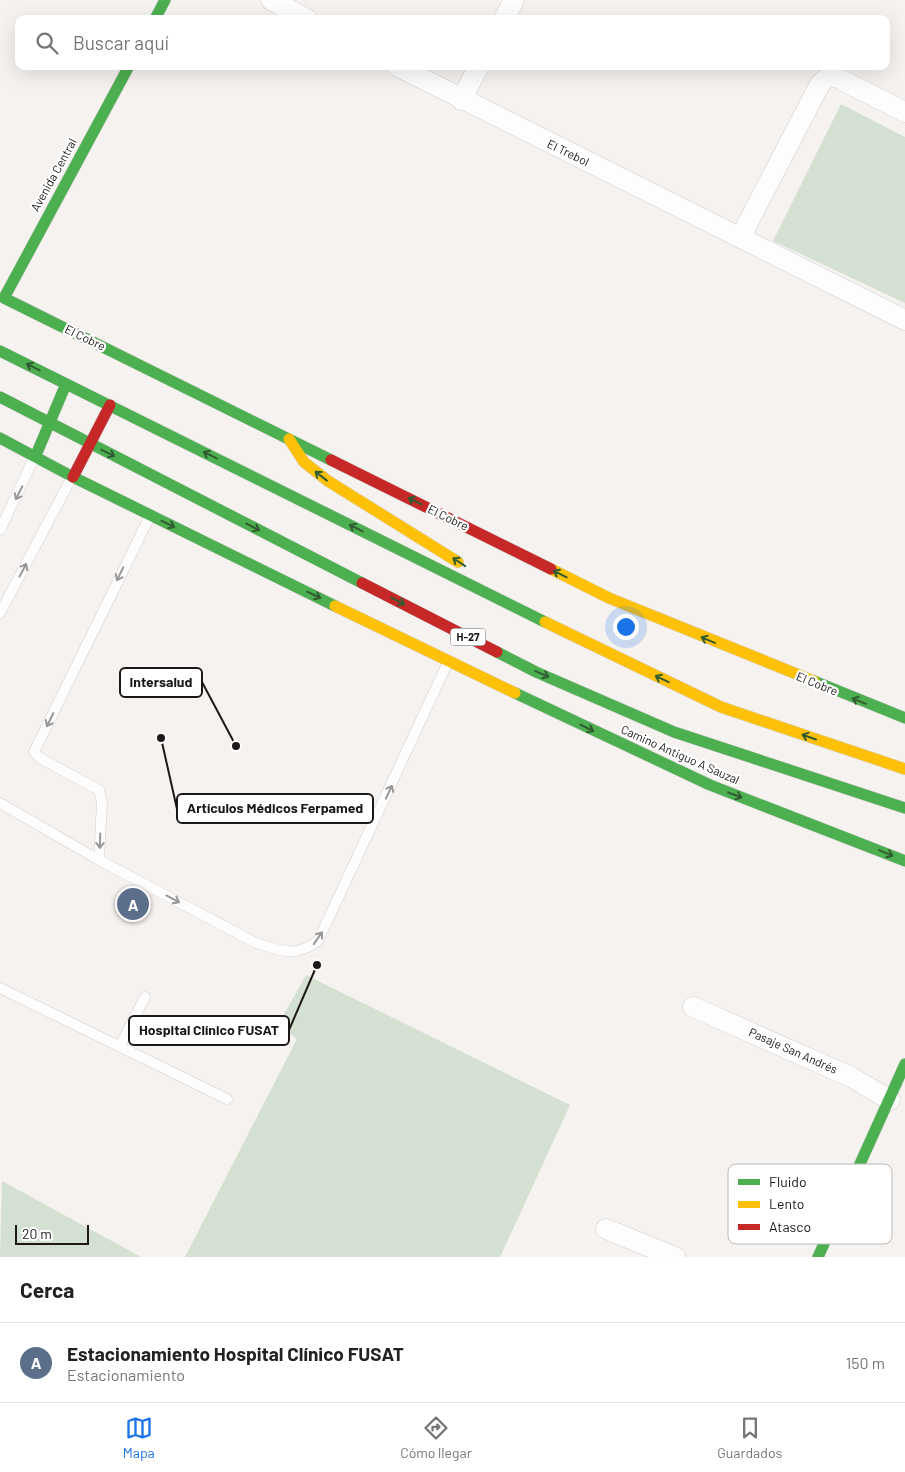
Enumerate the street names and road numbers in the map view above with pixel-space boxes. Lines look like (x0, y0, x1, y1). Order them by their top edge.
street label: Avenida Central (27, 136, 79, 213)
street label: El Trebol (545, 136, 592, 168)
street label: El Cobre (63, 321, 108, 353)
street label: El Cobre (426, 501, 471, 533)
road number: H-27 (450, 628, 486, 646)
street label: El Cobre (795, 668, 840, 698)
street label: Camino Antiguo A Sauzal (619, 722, 742, 787)
street label: Pasaje San Andrés (747, 1024, 840, 1076)

